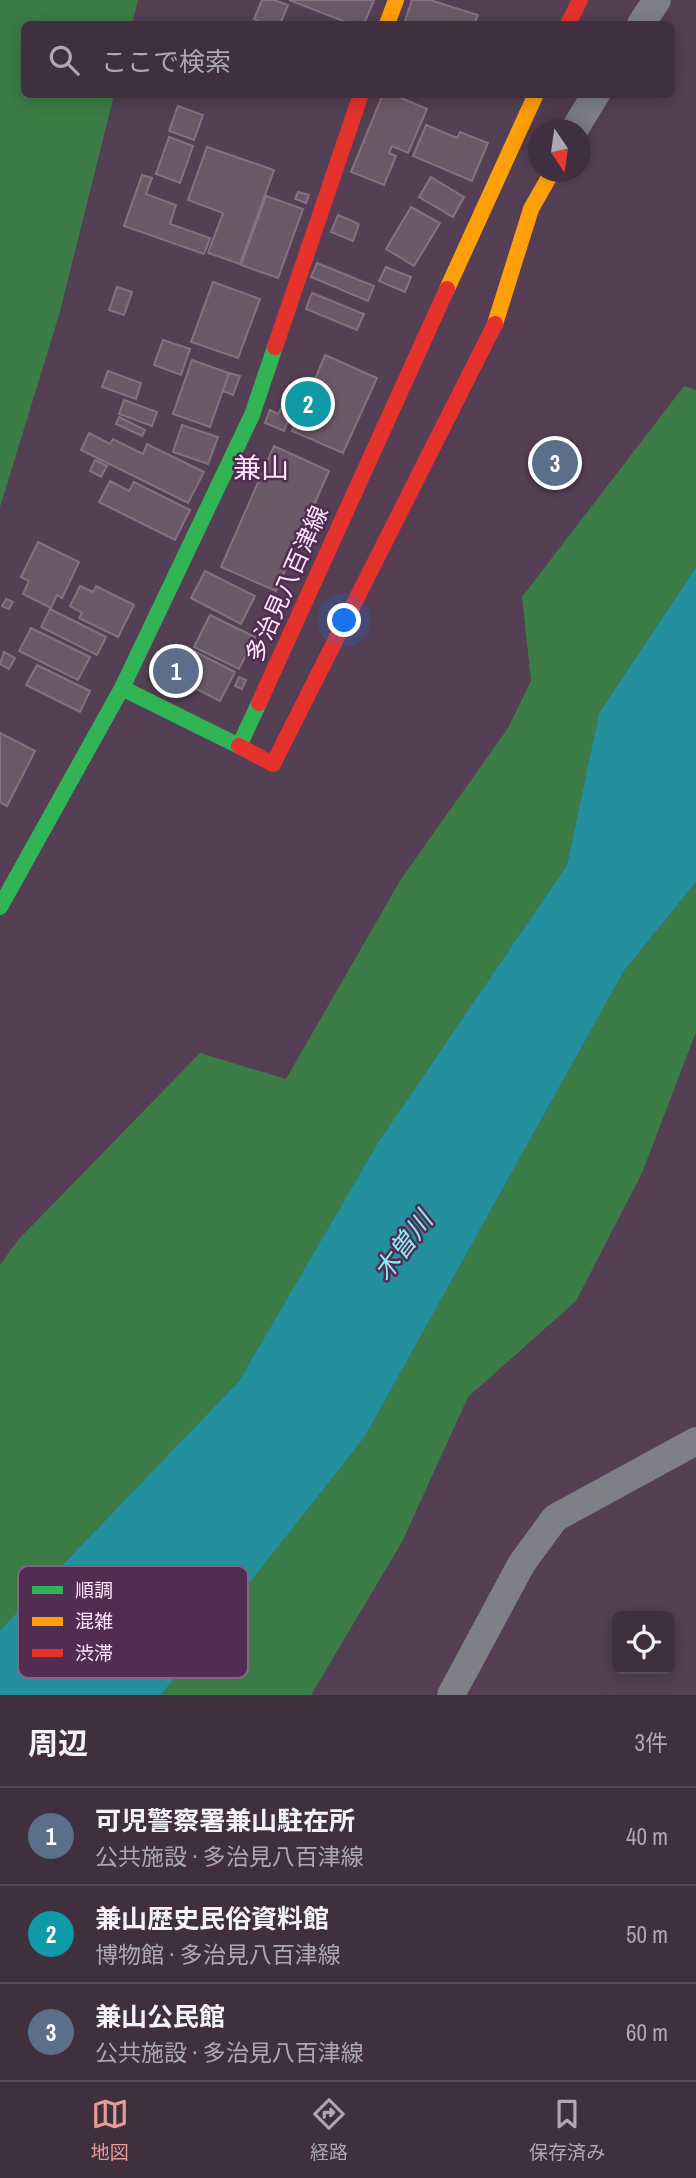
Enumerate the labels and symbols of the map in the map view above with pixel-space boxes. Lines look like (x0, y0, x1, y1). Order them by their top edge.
north arrow (528, 119, 591, 182)
pin: 2 (285, 378, 331, 430)
pin: 3 (532, 437, 578, 489)
district label: 兼山 (233, 449, 289, 487)
street label: 多治見八百津線 (237, 500, 335, 667)
your location (327, 603, 361, 637)
pin: 1 (153, 645, 199, 697)
water label: 木曽川 (365, 1202, 442, 1287)
legend (18, 1566, 248, 1678)
text: 順調 (75, 1577, 113, 1603)
text: 混雑 (75, 1608, 113, 1634)
text: 渋滞 (75, 1640, 113, 1666)

